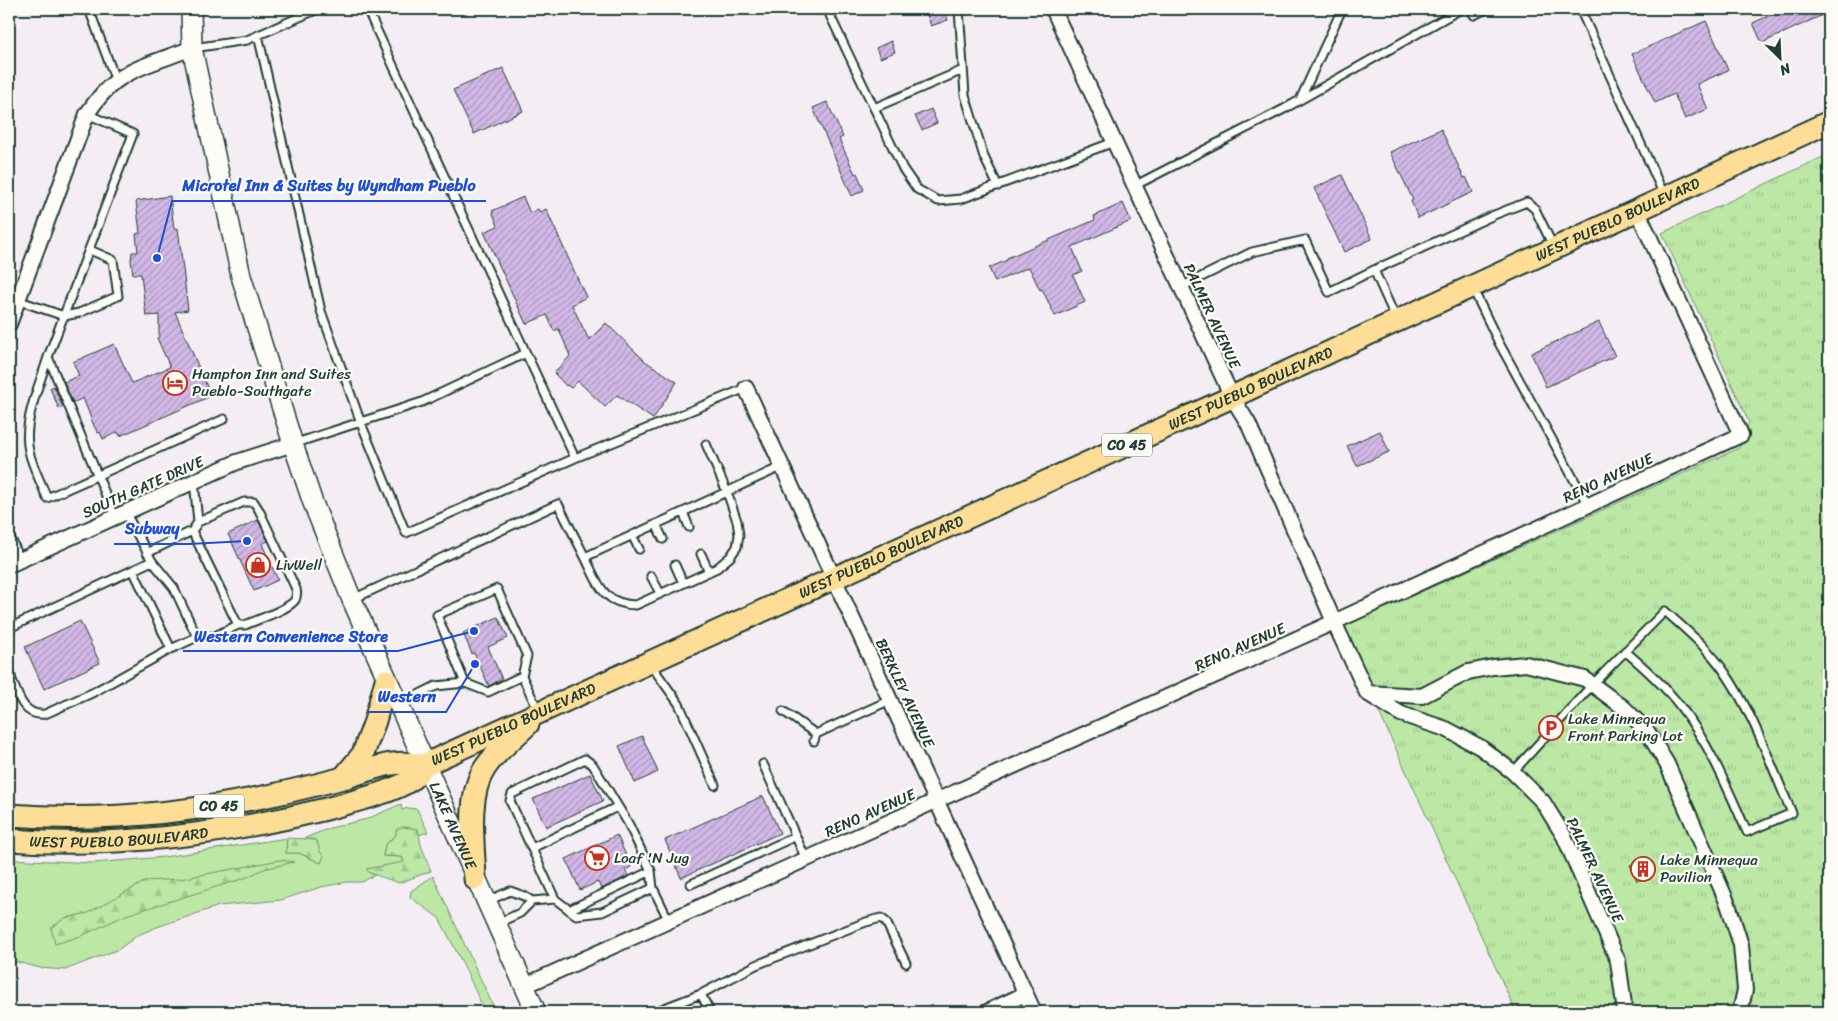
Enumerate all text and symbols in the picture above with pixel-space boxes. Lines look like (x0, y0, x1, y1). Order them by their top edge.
north arrow (1756, 32, 1806, 82)
text: N (1775, 56, 1796, 83)
callout: Microtel Inn & Suites by Wyndham Pueblo (172, 170, 486, 201)
street label: WEST PUEBLO BOULEVARD (1531, 170, 1704, 269)
text: Microtel Inn & Suites by Wyndham Pueblo (181, 171, 477, 200)
street label: PALMER AVENUE (1176, 259, 1248, 375)
street label: WEST PUEBLO BOULEVARD (1164, 339, 1337, 437)
place label: Hampton Inn and Suites Pueblo-Southgate (192, 361, 351, 404)
hotel icon: Hampton Inn and Suites Pueblo-Southgate (162, 370, 188, 396)
road number: CO 45 (1102, 434, 1152, 456)
street label: RENO AVENUE (1558, 445, 1659, 510)
street label: SOUTH GATE DRIVE (78, 448, 209, 525)
street label: WEST PUEBLO BOULEVARD (794, 508, 968, 606)
callout: Subway (114, 513, 189, 544)
text: Subway (124, 514, 180, 543)
shop icon: LivWell (245, 552, 271, 578)
place label: LivWell (276, 552, 323, 578)
street label: RENO AVENUE (1190, 615, 1291, 679)
callout: Western Convenience Store (183, 620, 398, 651)
text: Western Convenience Store (194, 622, 388, 651)
street label: BERKLEY AVENUE (868, 634, 942, 754)
street label: WEST PUEBLO BOULEVARD (427, 675, 600, 773)
callout: Western (368, 681, 446, 712)
text: Western (378, 682, 437, 711)
place label: Lake Minnequa Front Parking Lot (1568, 706, 1684, 749)
parking icon: Lake Minnequa Front Parking Lot (1538, 715, 1564, 741)
street label: LAKE AVENUE (422, 778, 484, 875)
street label: RENO AVENUE (820, 781, 921, 845)
road number: CO 45 (194, 794, 244, 818)
street label: PALMER AVENUE (1559, 813, 1631, 929)
street label: WEST PUEBLO BOULEVARD (29, 819, 210, 855)
supermarket icon: Loaf 'N Jug (584, 845, 610, 871)
place label: Loaf 'N Jug (614, 845, 690, 871)
place label: Lake Minnequa Pavilion (1660, 847, 1758, 890)
building icon: Lake Minnequa Pavilion (1630, 856, 1656, 882)

